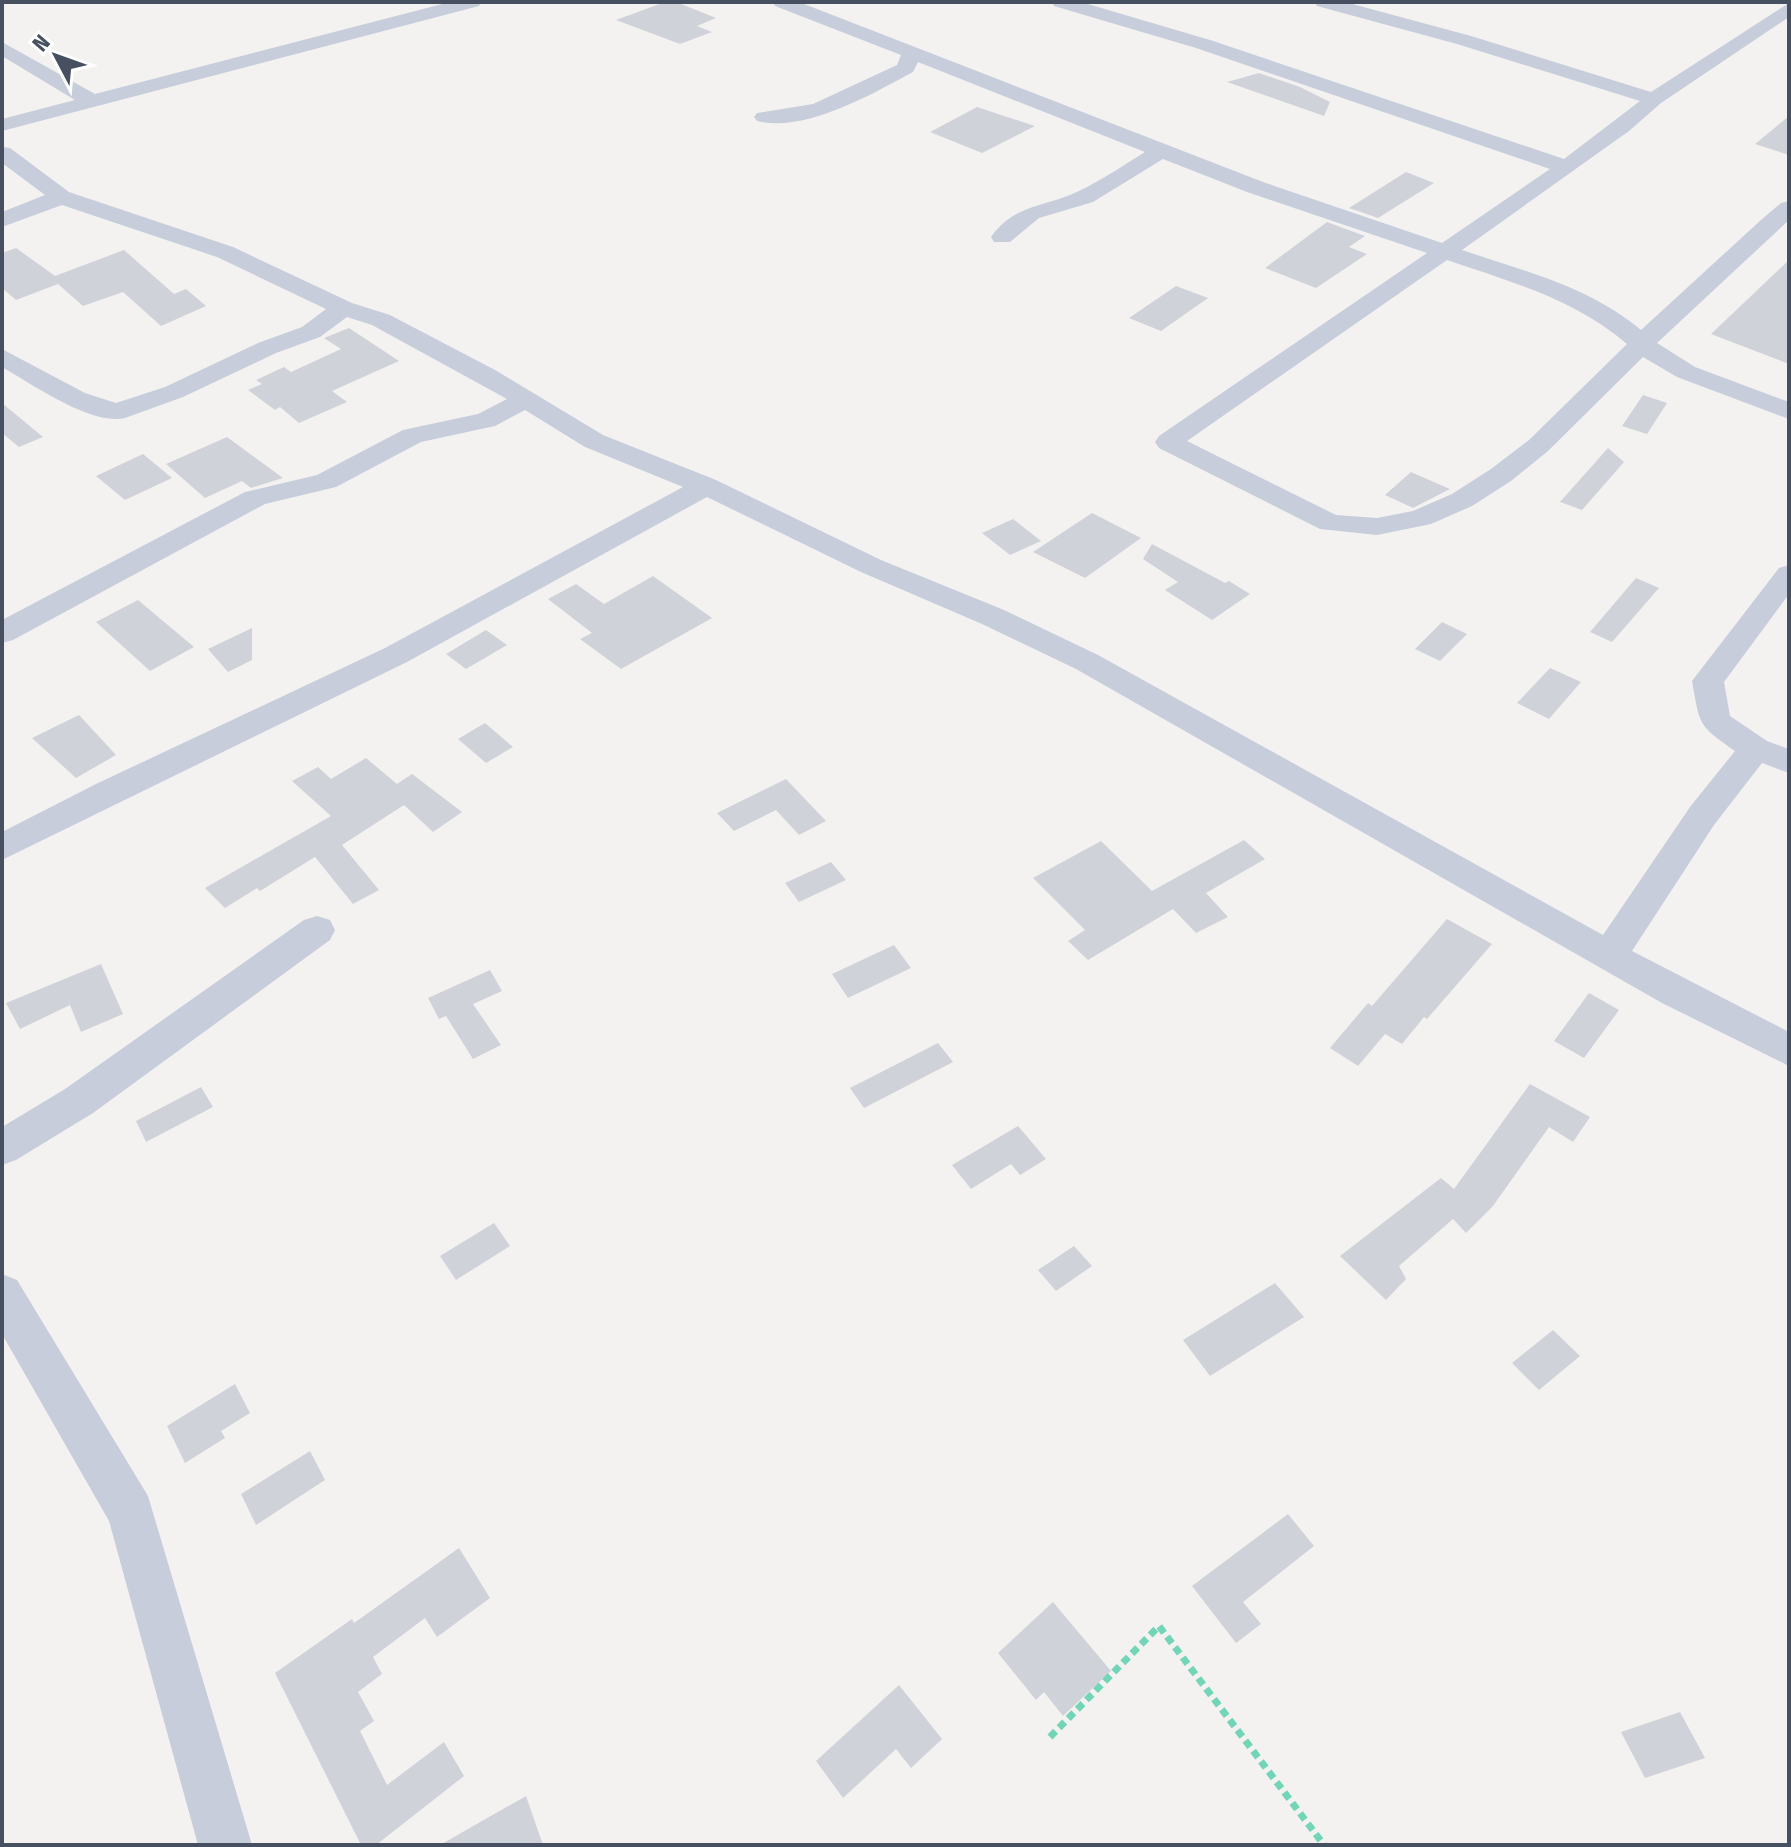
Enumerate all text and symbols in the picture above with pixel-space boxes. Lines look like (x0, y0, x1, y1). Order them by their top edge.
north arrow (16, 16, 96, 96)
text: N (27, 29, 56, 57)

